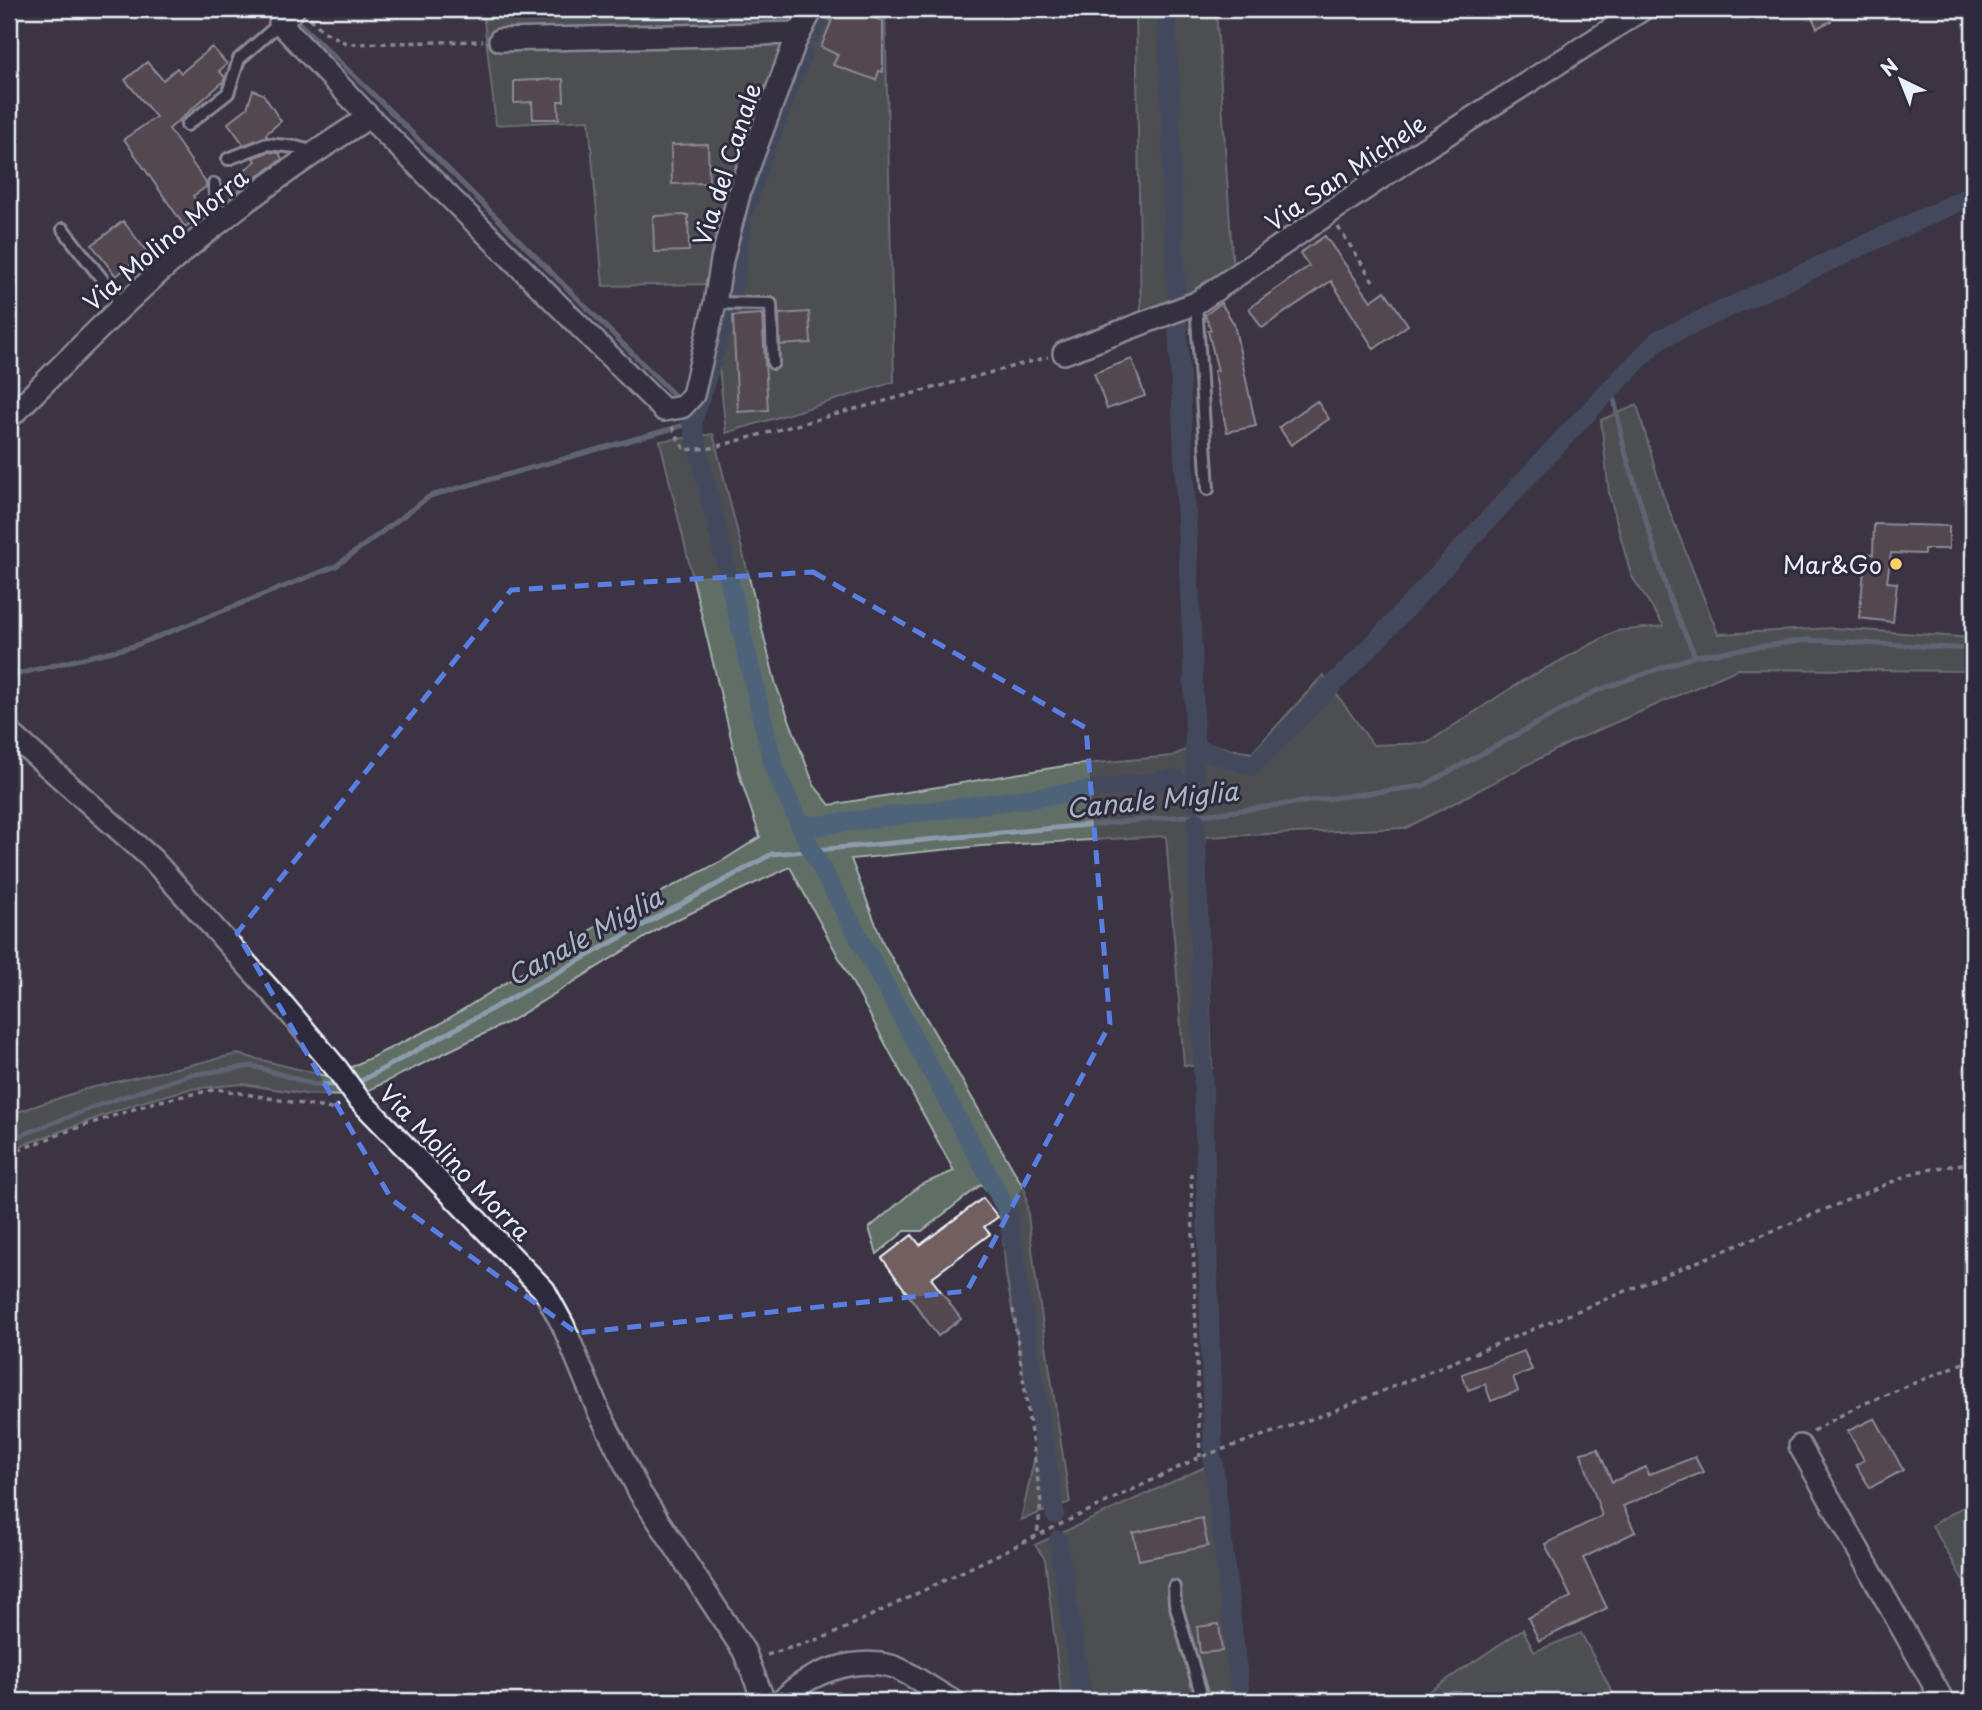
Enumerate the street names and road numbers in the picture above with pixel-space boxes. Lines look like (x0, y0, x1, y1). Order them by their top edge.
street label: Via del Canale (683, 78, 769, 250)
street label: Via San Michele (1257, 105, 1433, 239)
street label: Via Molino Morra (75, 159, 255, 319)
street label: Via Molino Morra (372, 1075, 540, 1249)

